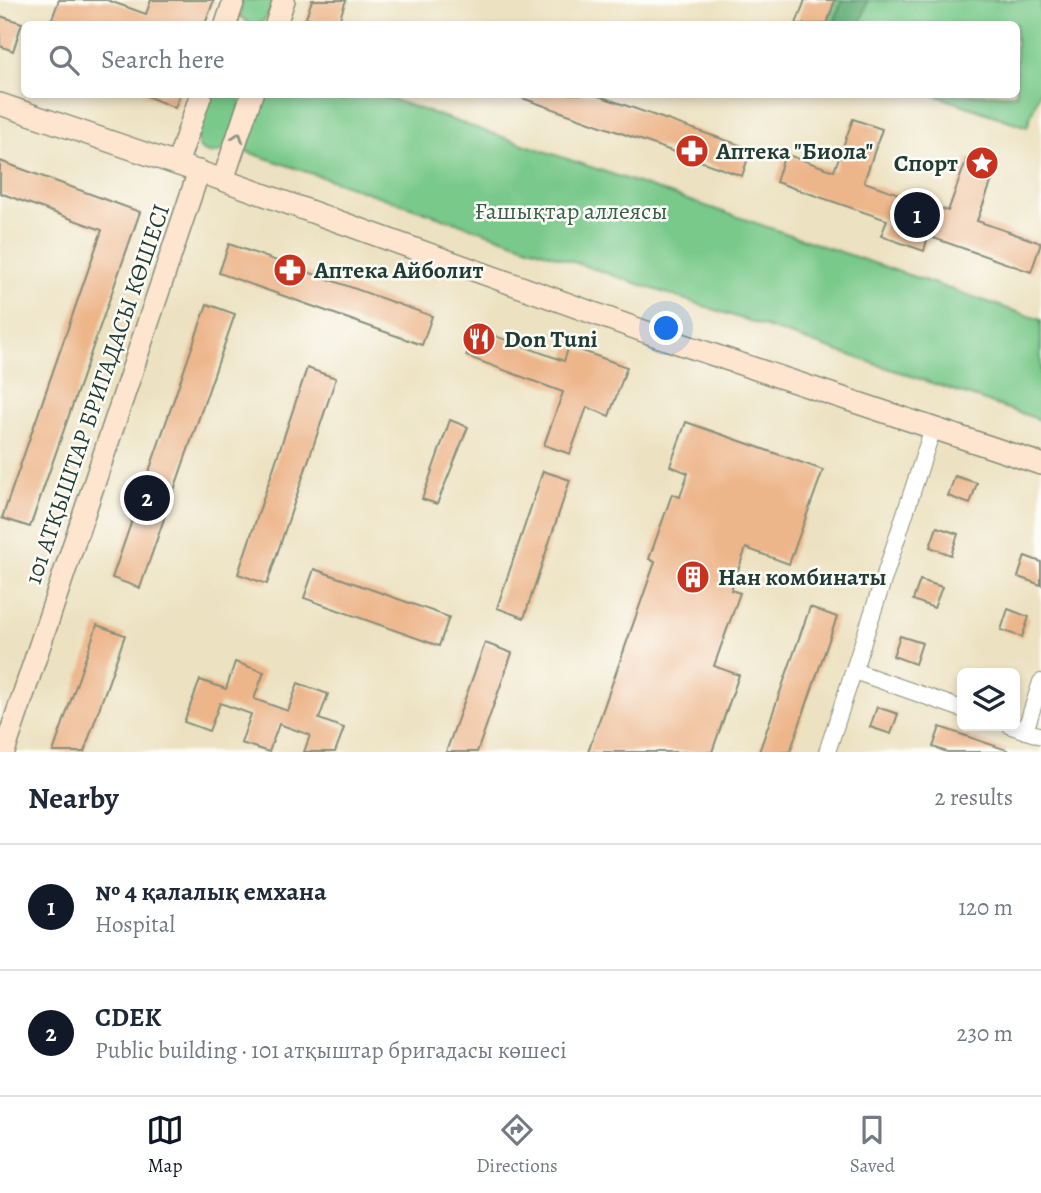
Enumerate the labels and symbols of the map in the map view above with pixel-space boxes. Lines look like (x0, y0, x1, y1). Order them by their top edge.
one-way arrow (230, 131, 244, 144)
pharmacy icon: Аптека "Биола" (673, 132, 711, 170)
place label: Аптека "Биола" (715, 135, 873, 167)
place icon: Спорт (963, 144, 1001, 182)
place label: Спорт (894, 147, 958, 179)
pin: 1 (894, 189, 940, 241)
park label: Ғашықтар аллеясы (475, 195, 667, 227)
street label: 101 АТҚЫШТАР БРИГАДАСЫ КӨШЕСІ (17, 200, 177, 588)
pharmacy icon: Аптека Айболит (271, 251, 309, 289)
place label: Аптека Айболит (313, 254, 484, 286)
your location (649, 311, 683, 345)
restaurant icon: Don Tuni (460, 320, 498, 358)
place label: Don Tuni (504, 323, 598, 355)
pin: 2 (124, 472, 170, 524)
building icon: Нан комбинаты (674, 558, 712, 596)
place label: Нан комбинаты (718, 561, 886, 593)

